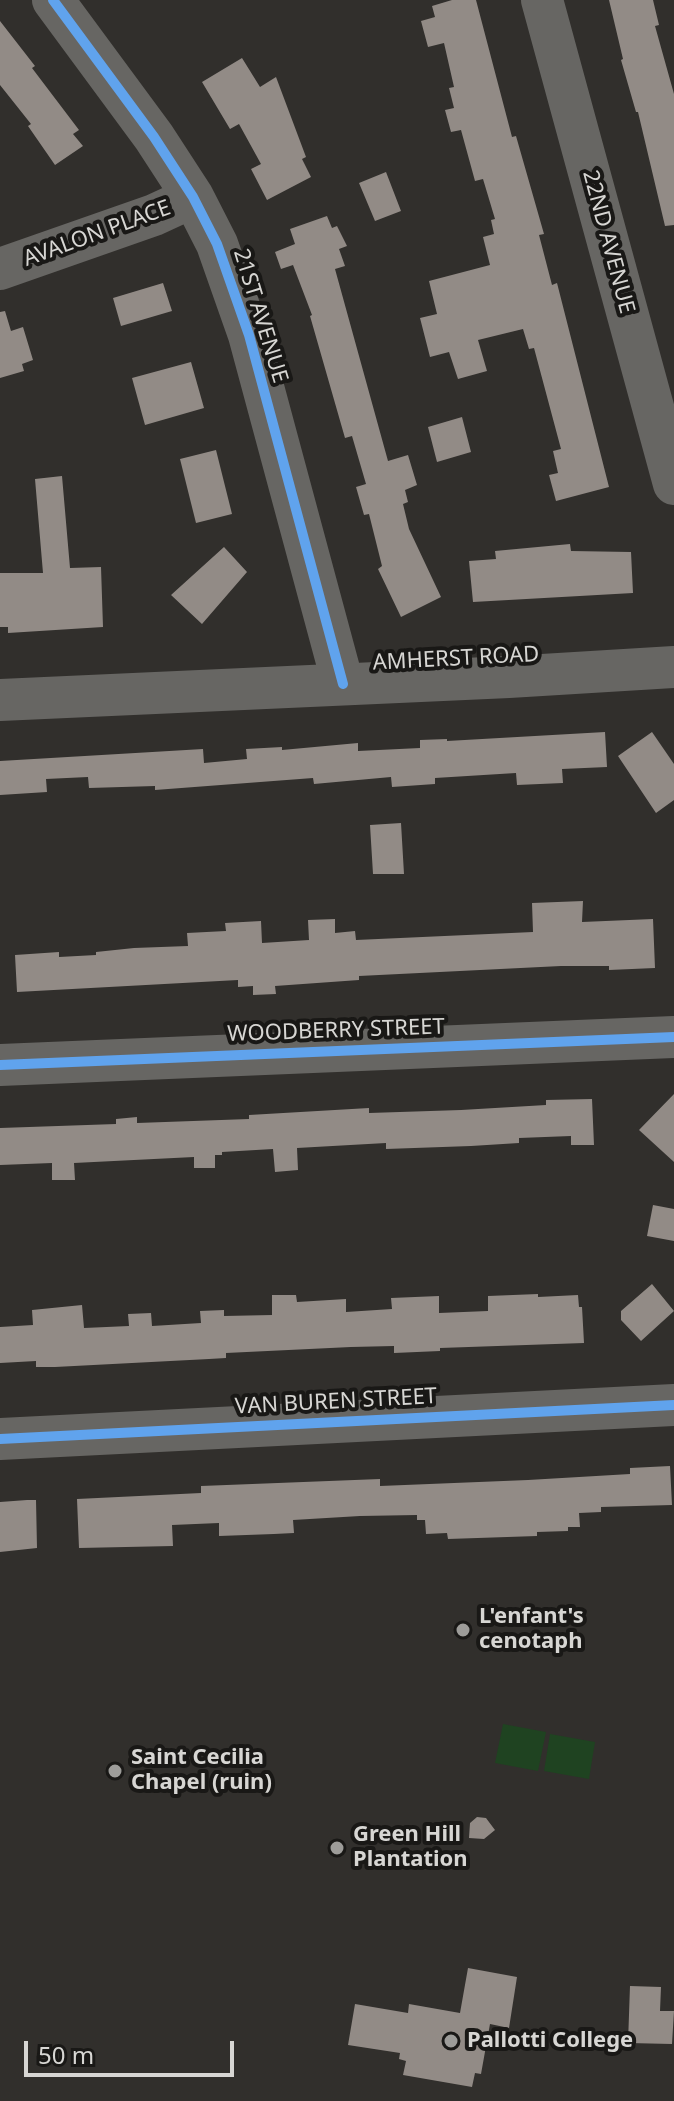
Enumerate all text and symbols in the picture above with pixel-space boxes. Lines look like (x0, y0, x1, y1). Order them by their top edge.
street label: 22ND AVENUE (576, 167, 640, 317)
street label: AVALON PLACE (20, 195, 174, 273)
street label: 21ST AVENUE (227, 246, 293, 386)
street label: AMHERST ROAD (372, 641, 540, 677)
street label: WOODBERRY STREET (227, 1014, 445, 1048)
street label: VAN BUREN STREET (234, 1384, 438, 1420)
place label: L'enfant's cenotaph (479, 1604, 584, 1656)
marker: L'enfant's cenotaph (454, 1621, 472, 1639)
place label: Saint Cecilia Chapel (ruin) (131, 1745, 272, 1796)
marker: Saint Cecilia Chapel (ruin) (106, 1762, 124, 1780)
place label: Green Hill Plantation (353, 1822, 468, 1874)
marker: Green Hill Plantation (328, 1839, 346, 1857)
scale bar (28, 2025, 238, 2075)
place label: Pallotti College (467, 2028, 633, 2054)
marker: Pallotti College (442, 2032, 460, 2050)
text: 50 m (38, 2038, 94, 2071)

